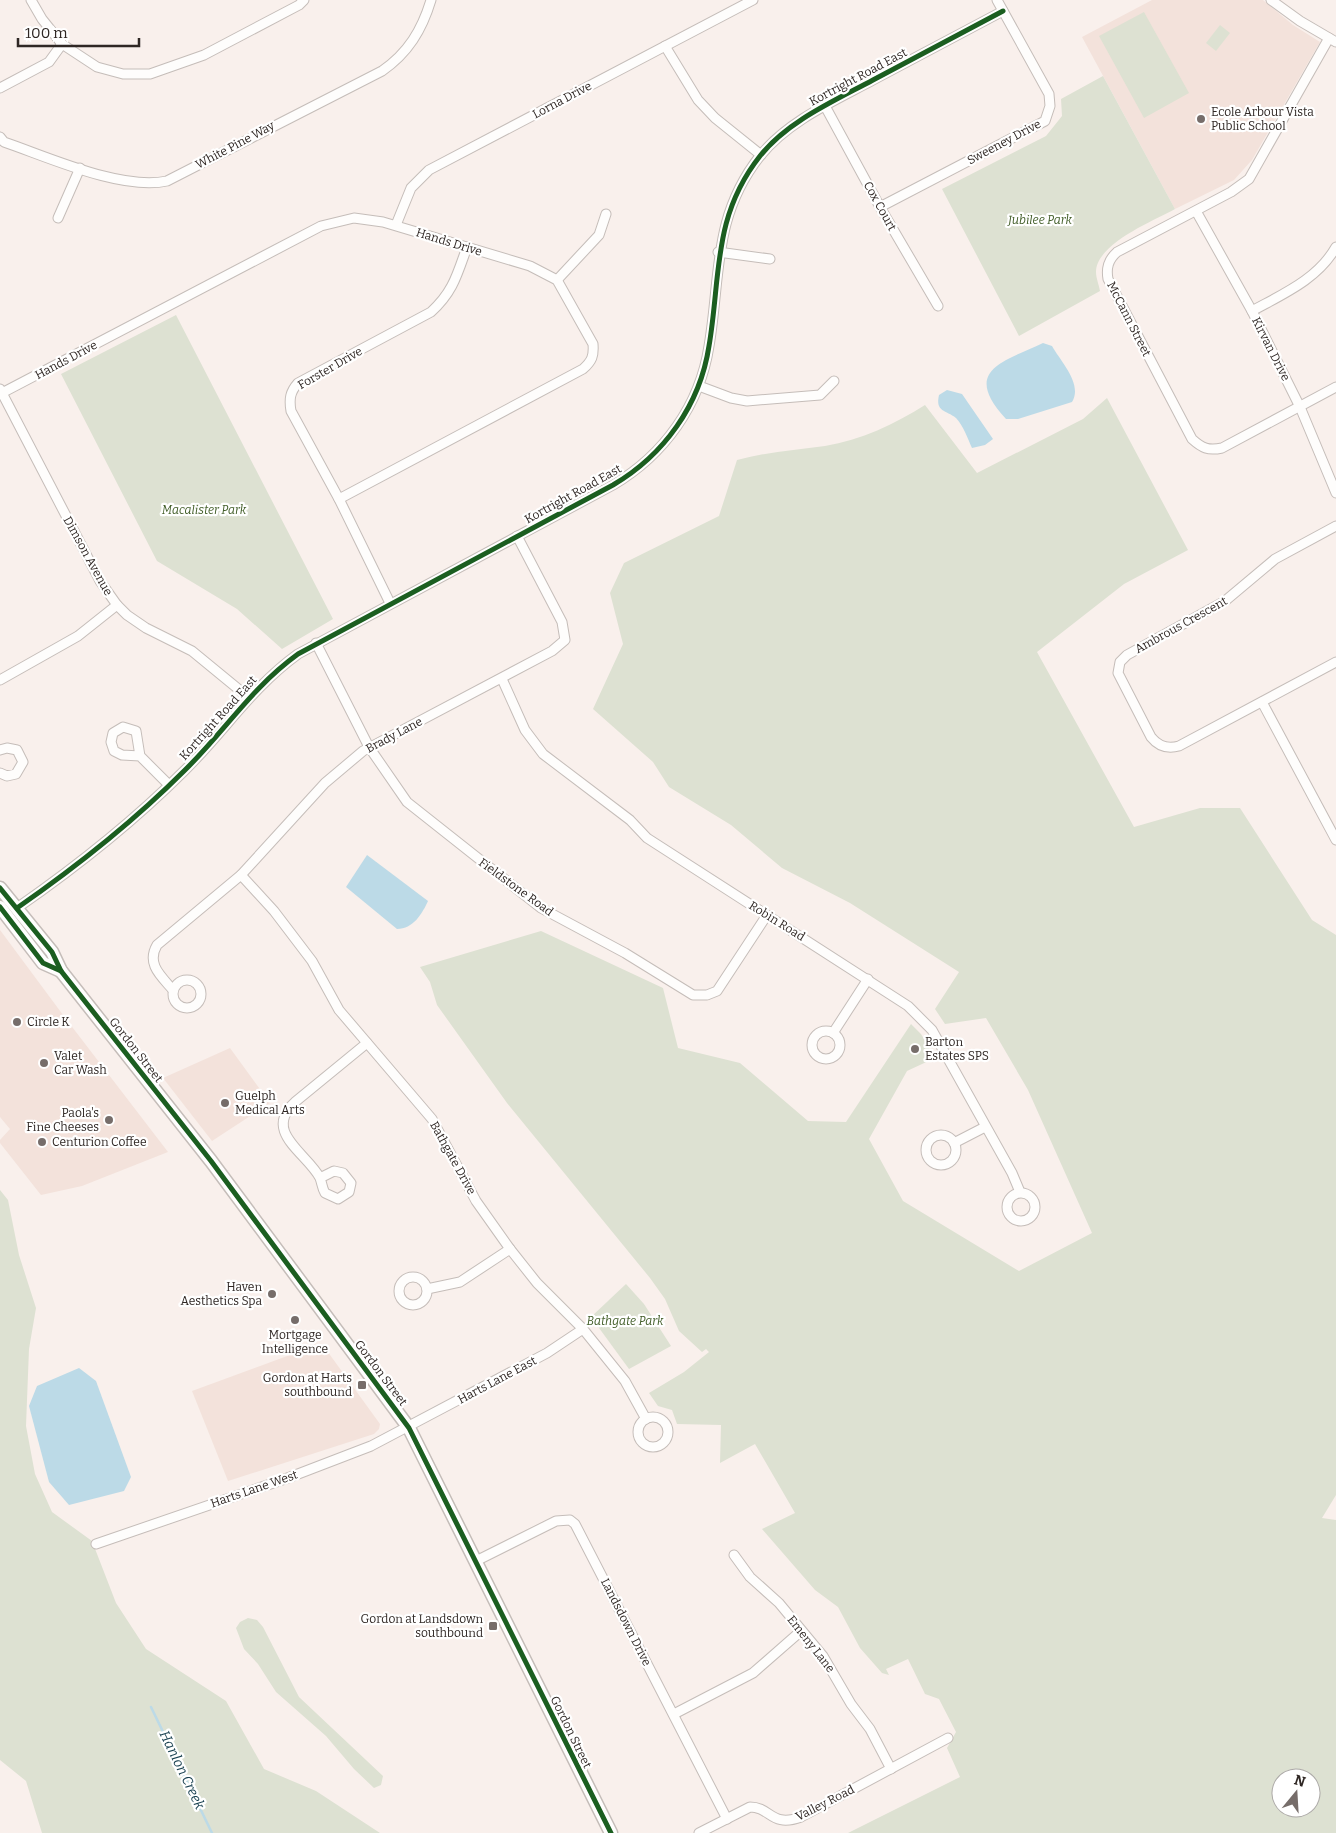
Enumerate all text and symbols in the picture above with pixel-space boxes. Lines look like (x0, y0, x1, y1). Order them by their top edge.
scale bar (18, 15, 139, 47)
text: 100 m (25, 24, 68, 42)
street label: Kortright Road East (807, 45, 910, 109)
street label: Lorna Drive (530, 79, 594, 121)
place label: Ecole Arbour Vista Public School (1211, 105, 1314, 133)
marker: Ecole Arbour Vista Public School (1195, 113, 1207, 125)
street label: Sweeney Drive (965, 117, 1043, 167)
street label: White Pine Way (193, 118, 277, 172)
street label: Cox Court (861, 179, 900, 234)
park label: Jubilee Park (1007, 213, 1073, 227)
street label: Hands Drive (414, 225, 484, 259)
street label: McCann Street (1104, 279, 1154, 359)
street label: Kirvan Drive (1249, 315, 1293, 383)
street label: Hands Drive (33, 338, 99, 382)
street label: Forster Drive (295, 344, 365, 392)
street label: Kortright Road East (522, 461, 624, 526)
park label: Macalister Park (162, 503, 247, 517)
street label: Dimson Avenue (60, 514, 116, 598)
street label: Ambrous Crescent (1132, 594, 1230, 656)
street label: Kortright Road East (176, 673, 260, 763)
street label: Brady Lane (363, 714, 425, 756)
street label: Fieldstone Road (476, 855, 556, 919)
street label: Robin Road (746, 898, 808, 944)
place label: Circle K (27, 1015, 70, 1029)
street label: Gordon Street (106, 1015, 166, 1086)
marker: Circle K (11, 1016, 23, 1028)
place label: Barton Estates SPS (925, 1035, 989, 1063)
marker: Barton Estates SPS (909, 1043, 921, 1055)
place label: Valet Car Wash (54, 1049, 107, 1077)
marker: Valet Car Wash (38, 1057, 50, 1069)
place label: Guelph Medical Arts (235, 1089, 305, 1117)
marker: Guelph Medical Arts (219, 1097, 231, 1109)
place label: Paola's Fine Cheeses (26, 1106, 99, 1134)
marker: Paola's Fine Cheeses (103, 1114, 115, 1126)
street label: Bathgate Drive (427, 1119, 479, 1197)
place label: Centurion Coffee (52, 1135, 146, 1149)
marker: Centurion Coffee (36, 1136, 48, 1148)
place label: Haven Aesthetics Spa (180, 1280, 262, 1308)
marker: Haven Aesthetics Spa (266, 1288, 278, 1300)
marker: Mortgage Intelligence (289, 1314, 301, 1326)
park label: Bathgate Park (586, 1314, 664, 1328)
place label: Mortgage Intelligence (262, 1328, 328, 1356)
street label: Gordon Street (352, 1337, 411, 1409)
street label: Harts Lane East (455, 1353, 539, 1407)
place label: Gordon at Harts southbound (263, 1371, 352, 1399)
marker: Gordon at Harts southbound (356, 1379, 368, 1391)
street label: Harts Lane West (209, 1467, 300, 1510)
street label: Landsdown Drive (598, 1576, 654, 1668)
place label: Gordon at Landsdown southbound (361, 1612, 483, 1640)
street label: Emeny Lane (784, 1613, 838, 1675)
marker: Gordon at Landsdown southbound (487, 1620, 499, 1632)
street label: Gordon Street (547, 1694, 595, 1771)
water label: Hanlon Creek (156, 1728, 209, 1812)
north arrow (1271, 1768, 1321, 1818)
text: N (1292, 1771, 1308, 1791)
street label: Valley Road (793, 1782, 857, 1824)

